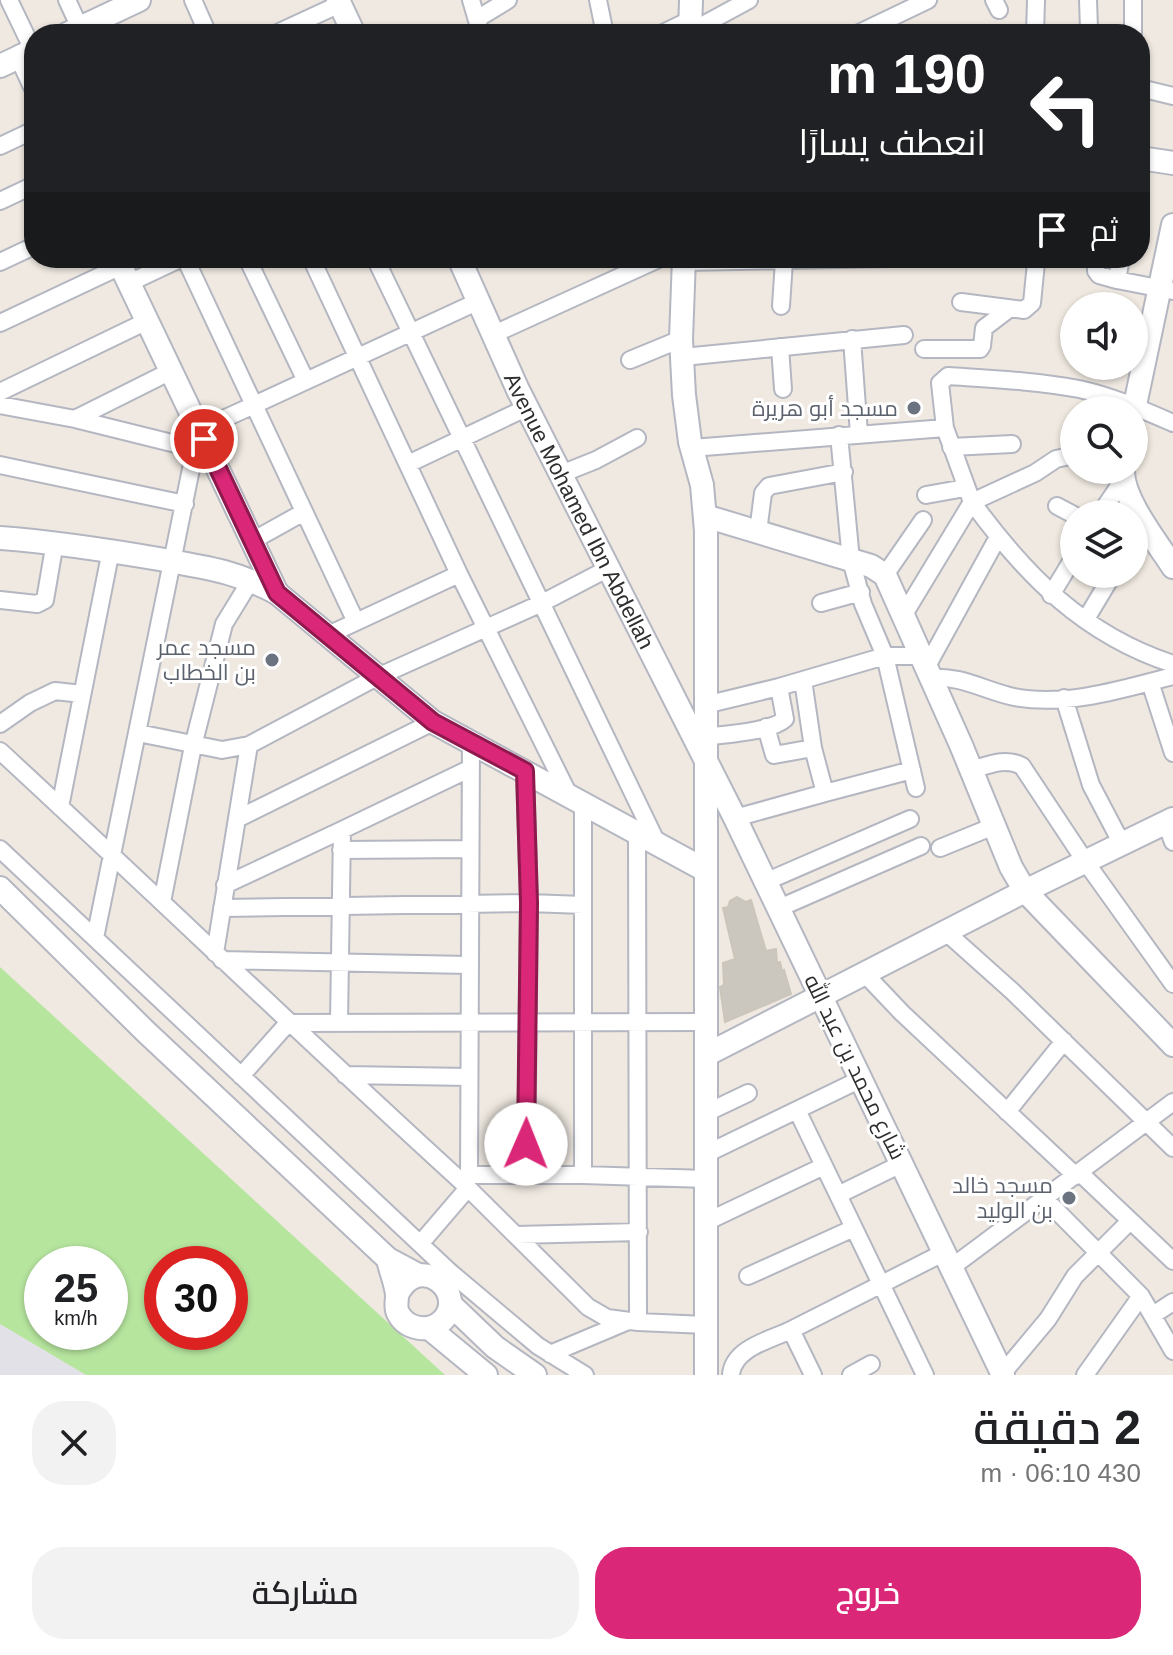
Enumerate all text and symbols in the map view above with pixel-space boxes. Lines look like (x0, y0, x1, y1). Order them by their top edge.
text: 190 m (827, 42, 986, 105)
icon: left (1014, 56, 1118, 160)
text: انعطف يسارًا (799, 122, 986, 163)
icon: arrive (1030, 208, 1074, 252)
text: ثم (1090, 214, 1118, 247)
map controls (1060, 292, 1148, 588)
button: sound (1060, 292, 1148, 380)
street label: Avenue Mohamed Ibn Abdellah (499, 369, 660, 653)
place label: مسجد أبو هريرة (752, 395, 898, 421)
button: search (1060, 396, 1148, 484)
marker: مسجد أبو هريرة (905, 399, 923, 417)
pin (170, 405, 238, 473)
icon: arrive (182, 417, 226, 461)
button: layers (1060, 500, 1148, 588)
place label: مسجد عمر بن الخطاب (155, 635, 256, 686)
marker: مسجد عمر بن الخطاب (263, 651, 281, 669)
street label: شارع محمد بن عبد الله (798, 970, 912, 1164)
position arrow (484, 1102, 568, 1186)
place label: مسجد خالد بن الوليد (952, 1173, 1053, 1224)
marker: مسجد خالد بن الوليد (1060, 1189, 1078, 1207)
speed limit sign: 30 (144, 1246, 248, 1350)
text: 25 (54, 1266, 98, 1310)
text: km/h (54, 1307, 98, 1329)
button: close (32, 1401, 116, 1485)
text: 2 دقيقة (973, 1401, 1141, 1454)
text: 430 m · 06:10 (981, 1458, 1141, 1488)
button: مشاركة (32, 1547, 579, 1639)
button: خروج (595, 1547, 1141, 1639)

